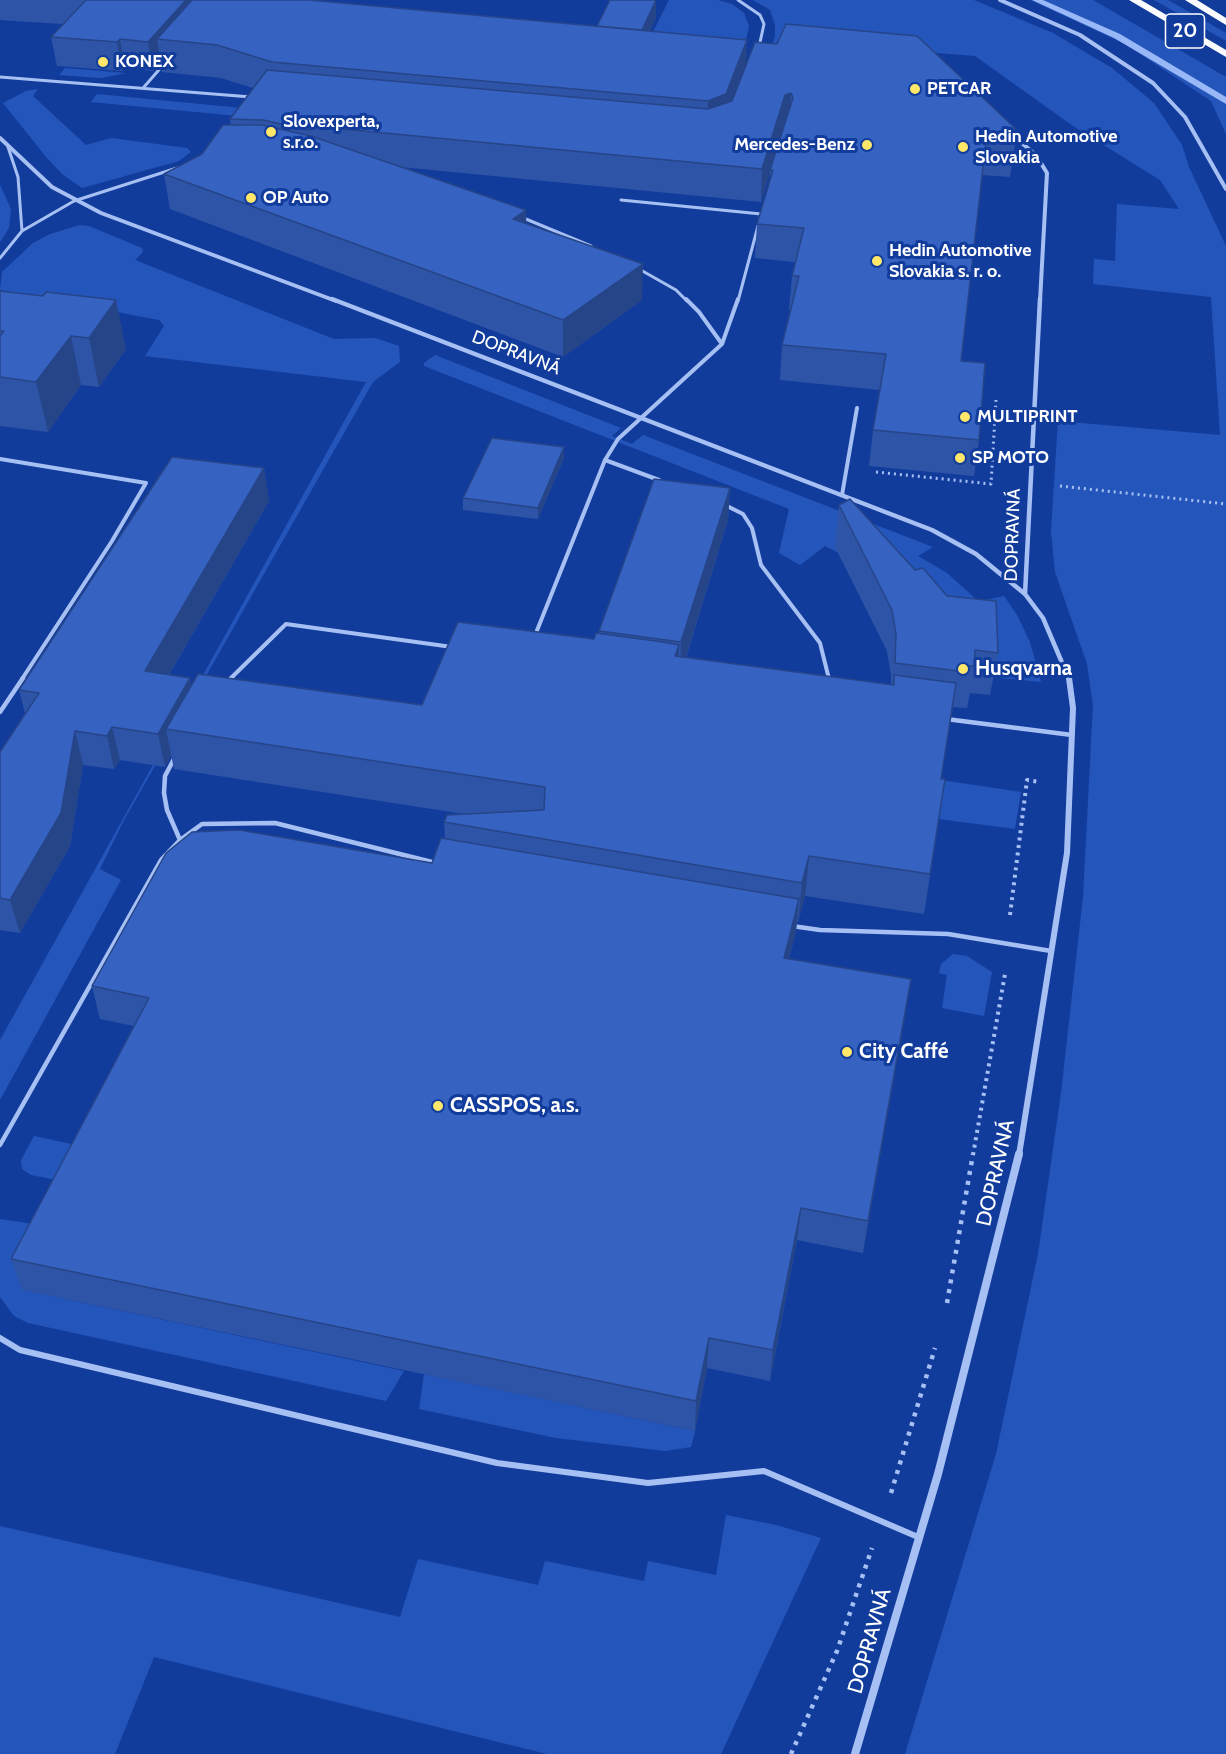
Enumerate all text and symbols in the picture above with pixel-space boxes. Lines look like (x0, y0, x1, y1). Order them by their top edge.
road number: 20 (1166, 14, 1204, 48)
place label: KONEX (115, 51, 174, 73)
marker: KONEX (96, 55, 110, 69)
place label: PETCAR (927, 78, 991, 100)
marker: PETCAR (908, 82, 922, 96)
place label: Slovexperta, s.r.o. (283, 111, 380, 154)
marker: Slovexperta, s.r.o. (264, 125, 278, 139)
place label: Hedin Automotive Slovakia (975, 126, 1117, 168)
place label: Mercedes-Benz (734, 134, 855, 156)
marker: Mercedes-Benz (860, 138, 874, 152)
marker: Hedin Automotive Slovakia (956, 140, 970, 154)
place label: OP Auto (263, 187, 329, 209)
marker: OP Auto (244, 191, 258, 205)
place label: Hedin Automotive Slovakia s. r. o. (889, 240, 1031, 282)
marker: Hedin Automotive Slovakia s. r. o. (870, 254, 884, 268)
street label: DOPRAVNÁ (469, 326, 563, 380)
place label: MULTIPRINT (977, 406, 1077, 428)
marker: MULTIPRINT (958, 410, 972, 424)
place label: SP MOTO (972, 447, 1049, 469)
marker: SP MOTO (953, 451, 967, 465)
street label: DOPRAVNÁ (1001, 488, 1025, 582)
place label: Husqvarna (975, 656, 1072, 682)
marker: Husqvarna (956, 662, 970, 676)
place label: City Caffé (859, 1039, 949, 1065)
marker: City Caffé (840, 1045, 854, 1059)
place label: CASSPOS, a.s. (450, 1093, 579, 1119)
marker: CASSPOS, a.s. (431, 1099, 445, 1113)
street label: DOPRAVNÁ (972, 1117, 1020, 1229)
street label: DOPRAVNÁ (843, 1585, 897, 1697)

